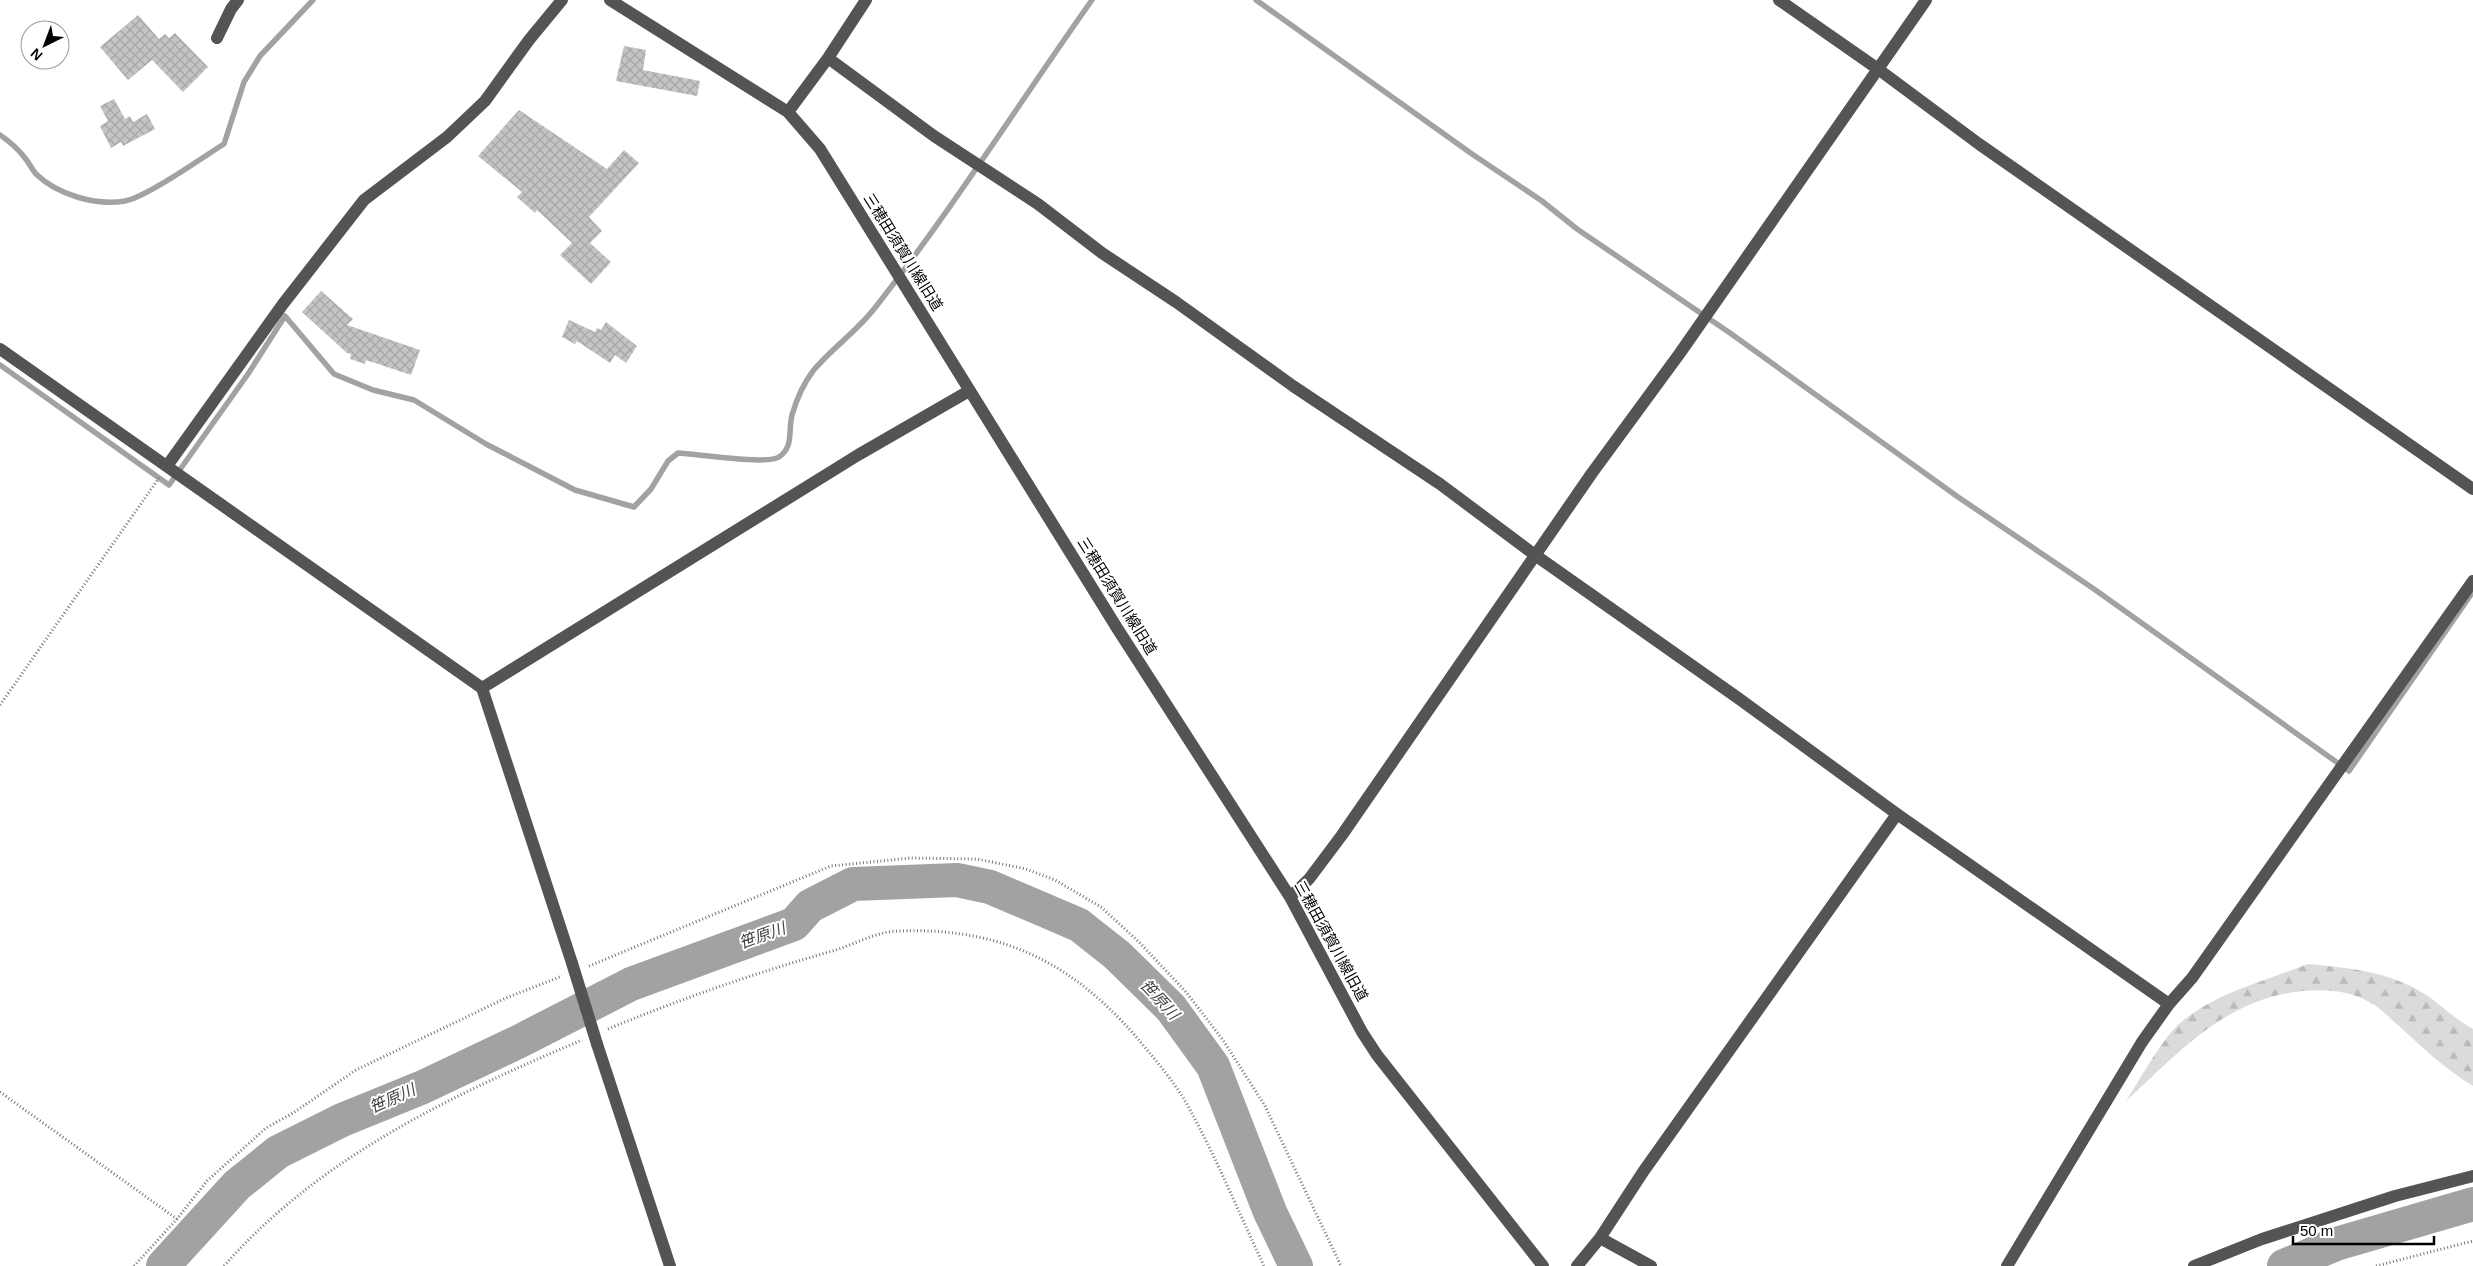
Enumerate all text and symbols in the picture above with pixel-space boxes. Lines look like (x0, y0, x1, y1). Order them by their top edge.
north arrow (20, 20, 70, 70)
text: N (27, 45, 45, 64)
street label: 三穂田須賀川線旧道 (860, 190, 946, 313)
street label: 三穂田須賀川線旧道 (1074, 534, 1160, 657)
street label: 三穂田須賀川線旧道 (1291, 878, 1372, 1004)
water label: 笹原川 (737, 919, 790, 952)
water label: 笹原川 (1137, 976, 1184, 1024)
water label: 笹原川 (367, 1080, 419, 1116)
scale bar (2293, 1214, 2434, 1246)
text: 50 m (2300, 1222, 2333, 1239)

